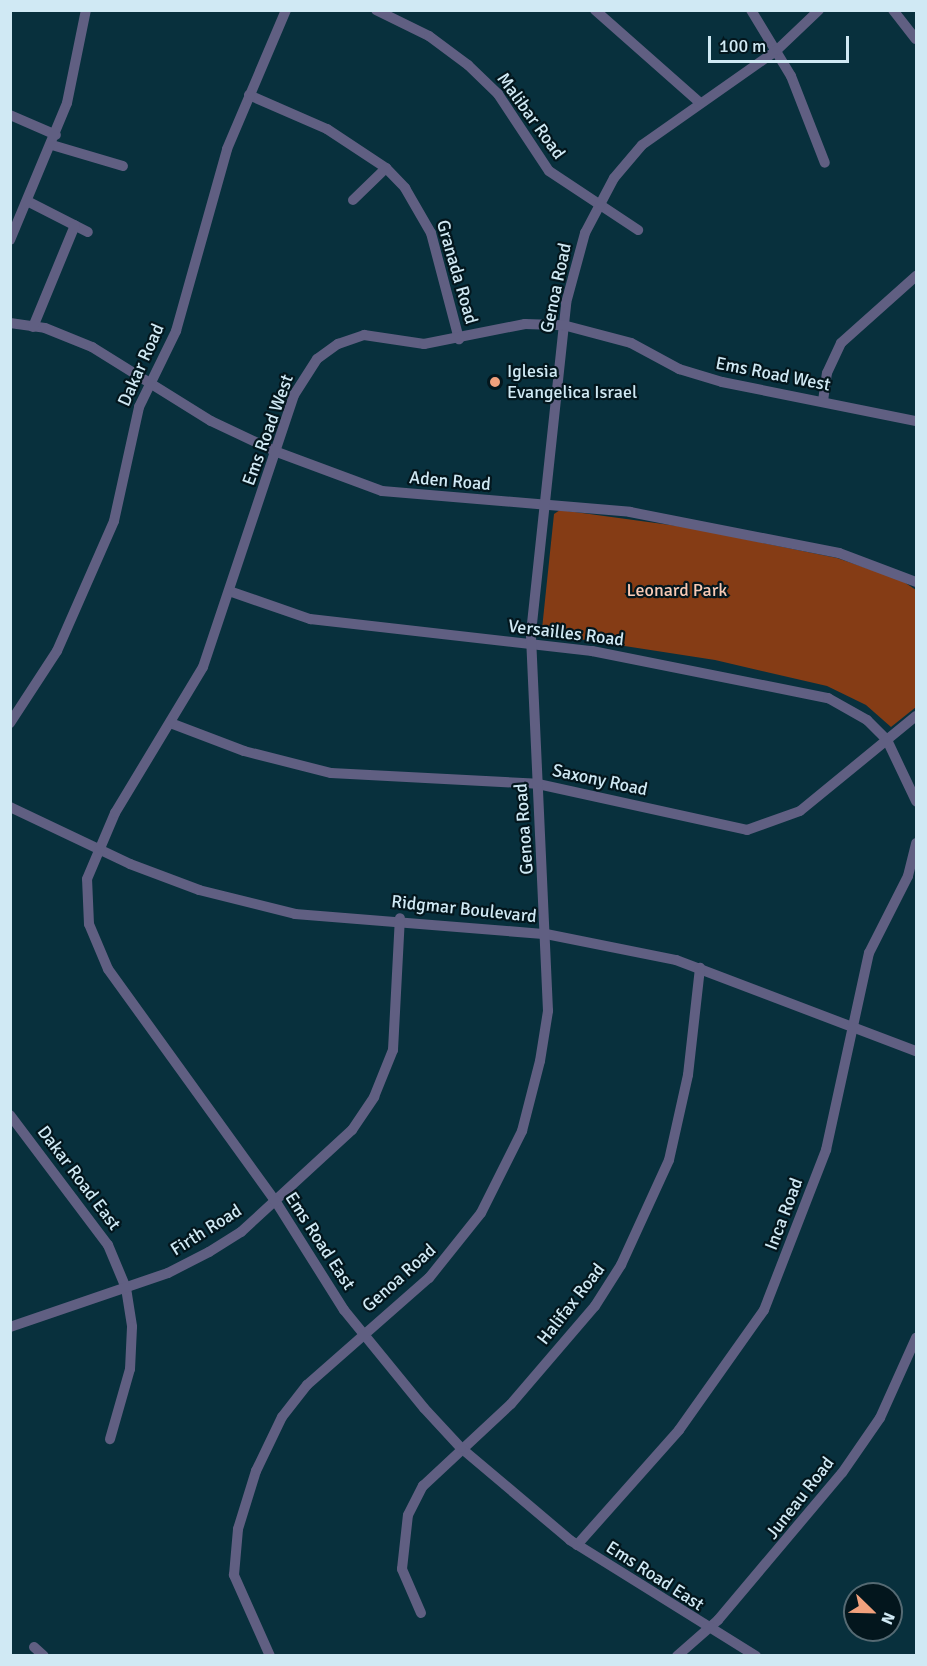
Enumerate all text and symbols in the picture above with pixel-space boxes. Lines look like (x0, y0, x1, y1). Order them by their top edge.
scale bar (711, 24, 852, 62)
text: 100 m (719, 35, 766, 57)
street label: Malibar Road (492, 69, 570, 163)
street label: Granada Road (432, 217, 482, 327)
street label: Genoa Road (536, 241, 576, 335)
street label: Dakar Road (113, 320, 169, 410)
street label: Ems Road West (714, 352, 832, 396)
place label: Iglesia Evangelica Israel (507, 361, 637, 404)
street label: Ems Road West (238, 372, 298, 488)
marker: Iglesia Evangelica Israel (488, 375, 502, 389)
street label: Aden Road (408, 467, 492, 495)
park label: Leonard Park (627, 579, 727, 601)
street label: Versailles Road (507, 615, 625, 651)
street label: Saxony Road (550, 759, 650, 801)
street label: Genoa Road (510, 783, 538, 875)
street label: Ridgmar Boulevard (390, 891, 538, 927)
street label: Dakar Road East (33, 1122, 125, 1234)
street label: Inca Road (760, 1175, 808, 1253)
street label: Ems Road East (280, 1188, 360, 1294)
street label: Firth Road (166, 1200, 246, 1260)
street label: Genoa Road (358, 1239, 440, 1317)
street label: Halifax Road (533, 1259, 609, 1349)
street label: Juneau Road (761, 1453, 839, 1543)
street label: Ems Road East (602, 1536, 708, 1616)
north arrow (843, 1582, 903, 1642)
text: N (876, 1609, 899, 1627)

